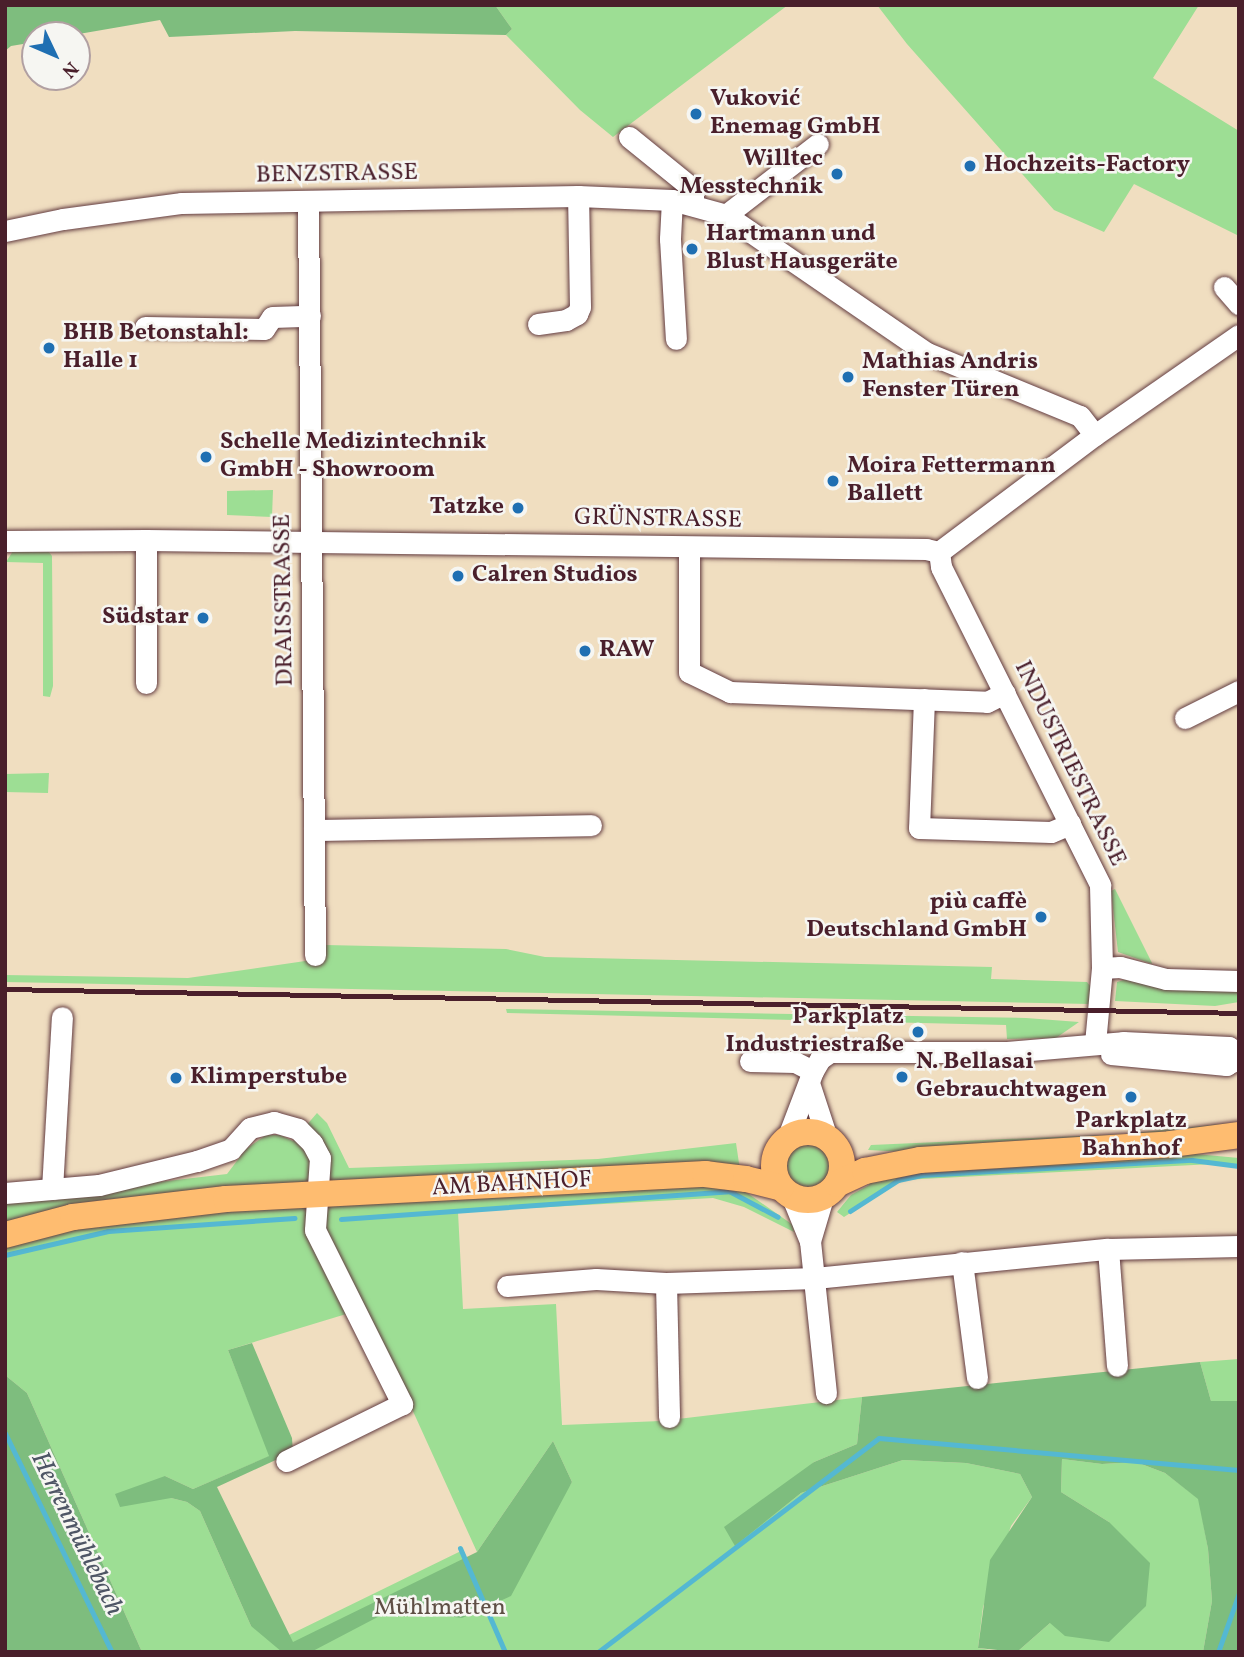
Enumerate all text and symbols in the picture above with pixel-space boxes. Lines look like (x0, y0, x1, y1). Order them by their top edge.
north arrow (21, 21, 91, 91)
text: N (56, 55, 84, 83)
place label: Vuković Enemag GmbH (710, 86, 880, 142)
marker: Vuković Enemag GmbH (688, 106, 704, 122)
place label: Willtec Messtechnik (679, 146, 823, 202)
place label: Hochzeits-Factory (984, 152, 1190, 180)
marker: Hochzeits-Factory (962, 158, 978, 174)
street label: BENZSTRASSE (256, 159, 418, 191)
marker: Willtec Messtechnik (829, 166, 845, 182)
place label: Hartmann und Blust Hausgeräte (706, 221, 898, 277)
marker: Hartmann und Blust Hausgeräte (684, 241, 700, 257)
place label: BHB Betonstahl: Halle 1 (63, 320, 249, 376)
marker: BHB Betonstahl: Halle 1 (41, 340, 57, 356)
place label: Mathias Andris Fenster Türen (862, 349, 1038, 405)
marker: Mathias Andris Fenster Türen (840, 369, 856, 385)
place label: Schelle Medizintechnik GmbH - Showroom (220, 429, 486, 485)
marker: Schelle Medizintechnik GmbH - Showroom (198, 449, 214, 465)
place label: Moira Fettermann Ballett (847, 453, 1056, 509)
marker: Moira Fettermann Ballett (825, 473, 841, 489)
place label: Tatzke (429, 494, 504, 522)
marker: Tatzke (510, 500, 526, 516)
street label: GRÜNSTRASSE (574, 504, 742, 536)
street label: DRAISSTRASSE (269, 514, 301, 686)
place label: Calren Studios (472, 562, 638, 590)
marker: Calren Studios (450, 568, 466, 584)
place label: Südstar (102, 604, 189, 632)
marker: Südstar (195, 610, 211, 626)
place label: RAW (599, 637, 654, 665)
marker: RAW (577, 643, 593, 659)
street label: INDUSTRIESTRASSE (1007, 657, 1131, 871)
place label: più caffè Deutschland GmbH (806, 889, 1027, 945)
marker: più caffè Deutschland GmbH (1033, 909, 1049, 925)
place label: Parkplatz Industriestraße (725, 1004, 904, 1060)
marker: Parkplatz Industriestraße (910, 1024, 926, 1040)
place label: N. Bellasai Gebrauchtwagen (916, 1049, 1107, 1105)
place label: Klimperstube (190, 1064, 347, 1092)
marker: N. Bellasai Gebrauchtwagen (894, 1069, 910, 1085)
marker: Klimperstube (168, 1070, 184, 1086)
marker: Parkplatz Bahnhof (1123, 1089, 1139, 1105)
place label: Parkplatz Bahnhof (1075, 1108, 1187, 1164)
street label: AM BAHNHOF (431, 1166, 593, 1204)
water label: Herrenmühlebach (23, 1447, 129, 1621)
park label: Mühlmatten (374, 1595, 506, 1623)

